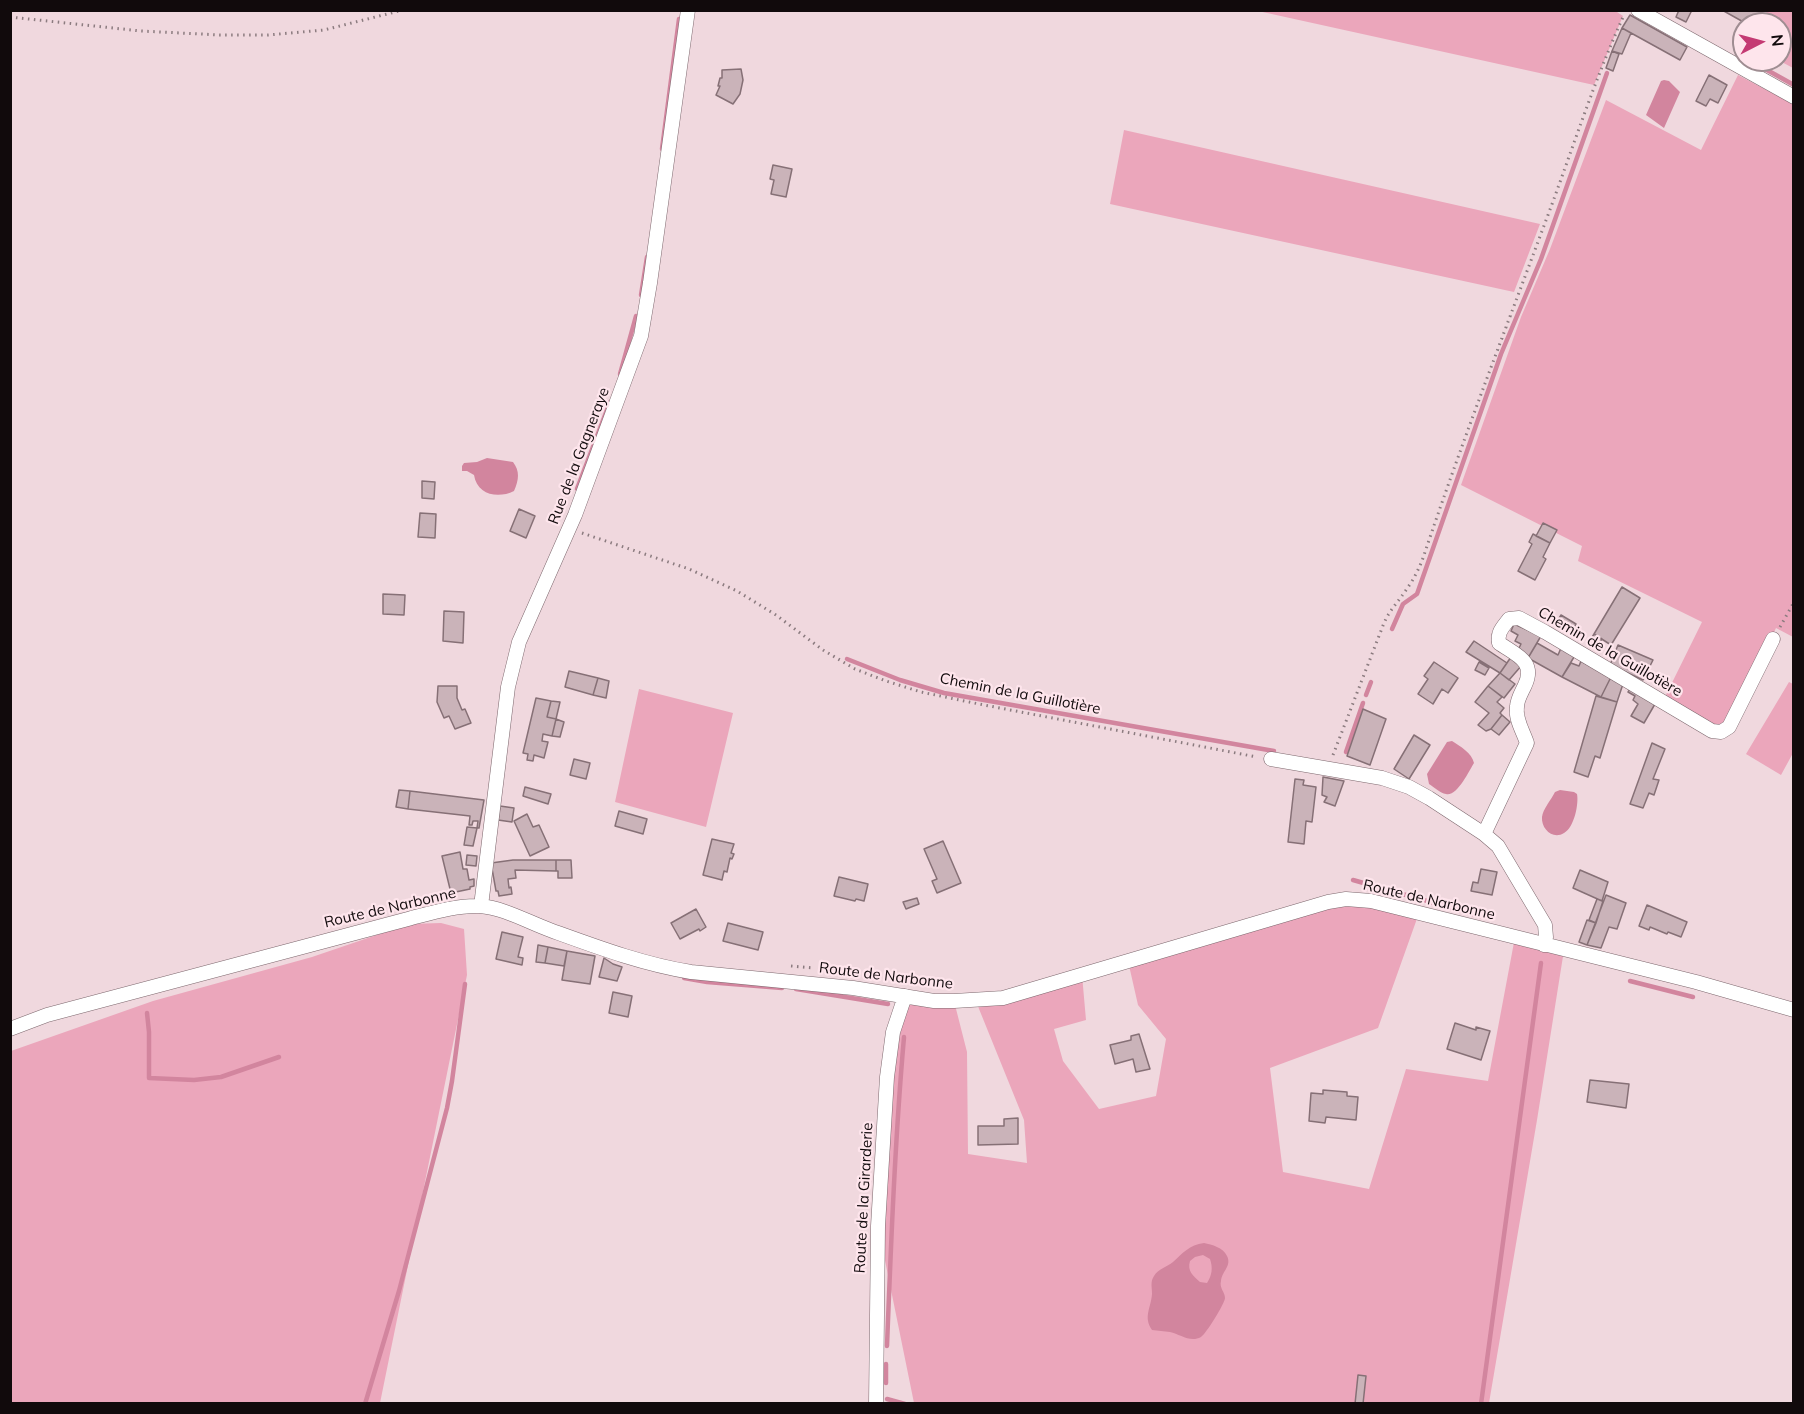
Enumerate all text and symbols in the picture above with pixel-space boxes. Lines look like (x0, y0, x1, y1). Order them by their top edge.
north arrow (1732, 12, 1792, 72)
text: N (1767, 33, 1788, 47)
street label: Rue de la Gagneraye (545, 385, 613, 527)
street label: Chemin de la Guillotière (1535, 603, 1685, 701)
street label: Chemin de la Guillotière (938, 670, 1102, 718)
street label: Route de Narbonne (1361, 876, 1497, 924)
street label: Route de Narbonne (322, 884, 458, 932)
street label: Route de Narbonne (818, 959, 954, 993)
street label: Route de la Girarderie (851, 1122, 877, 1274)

